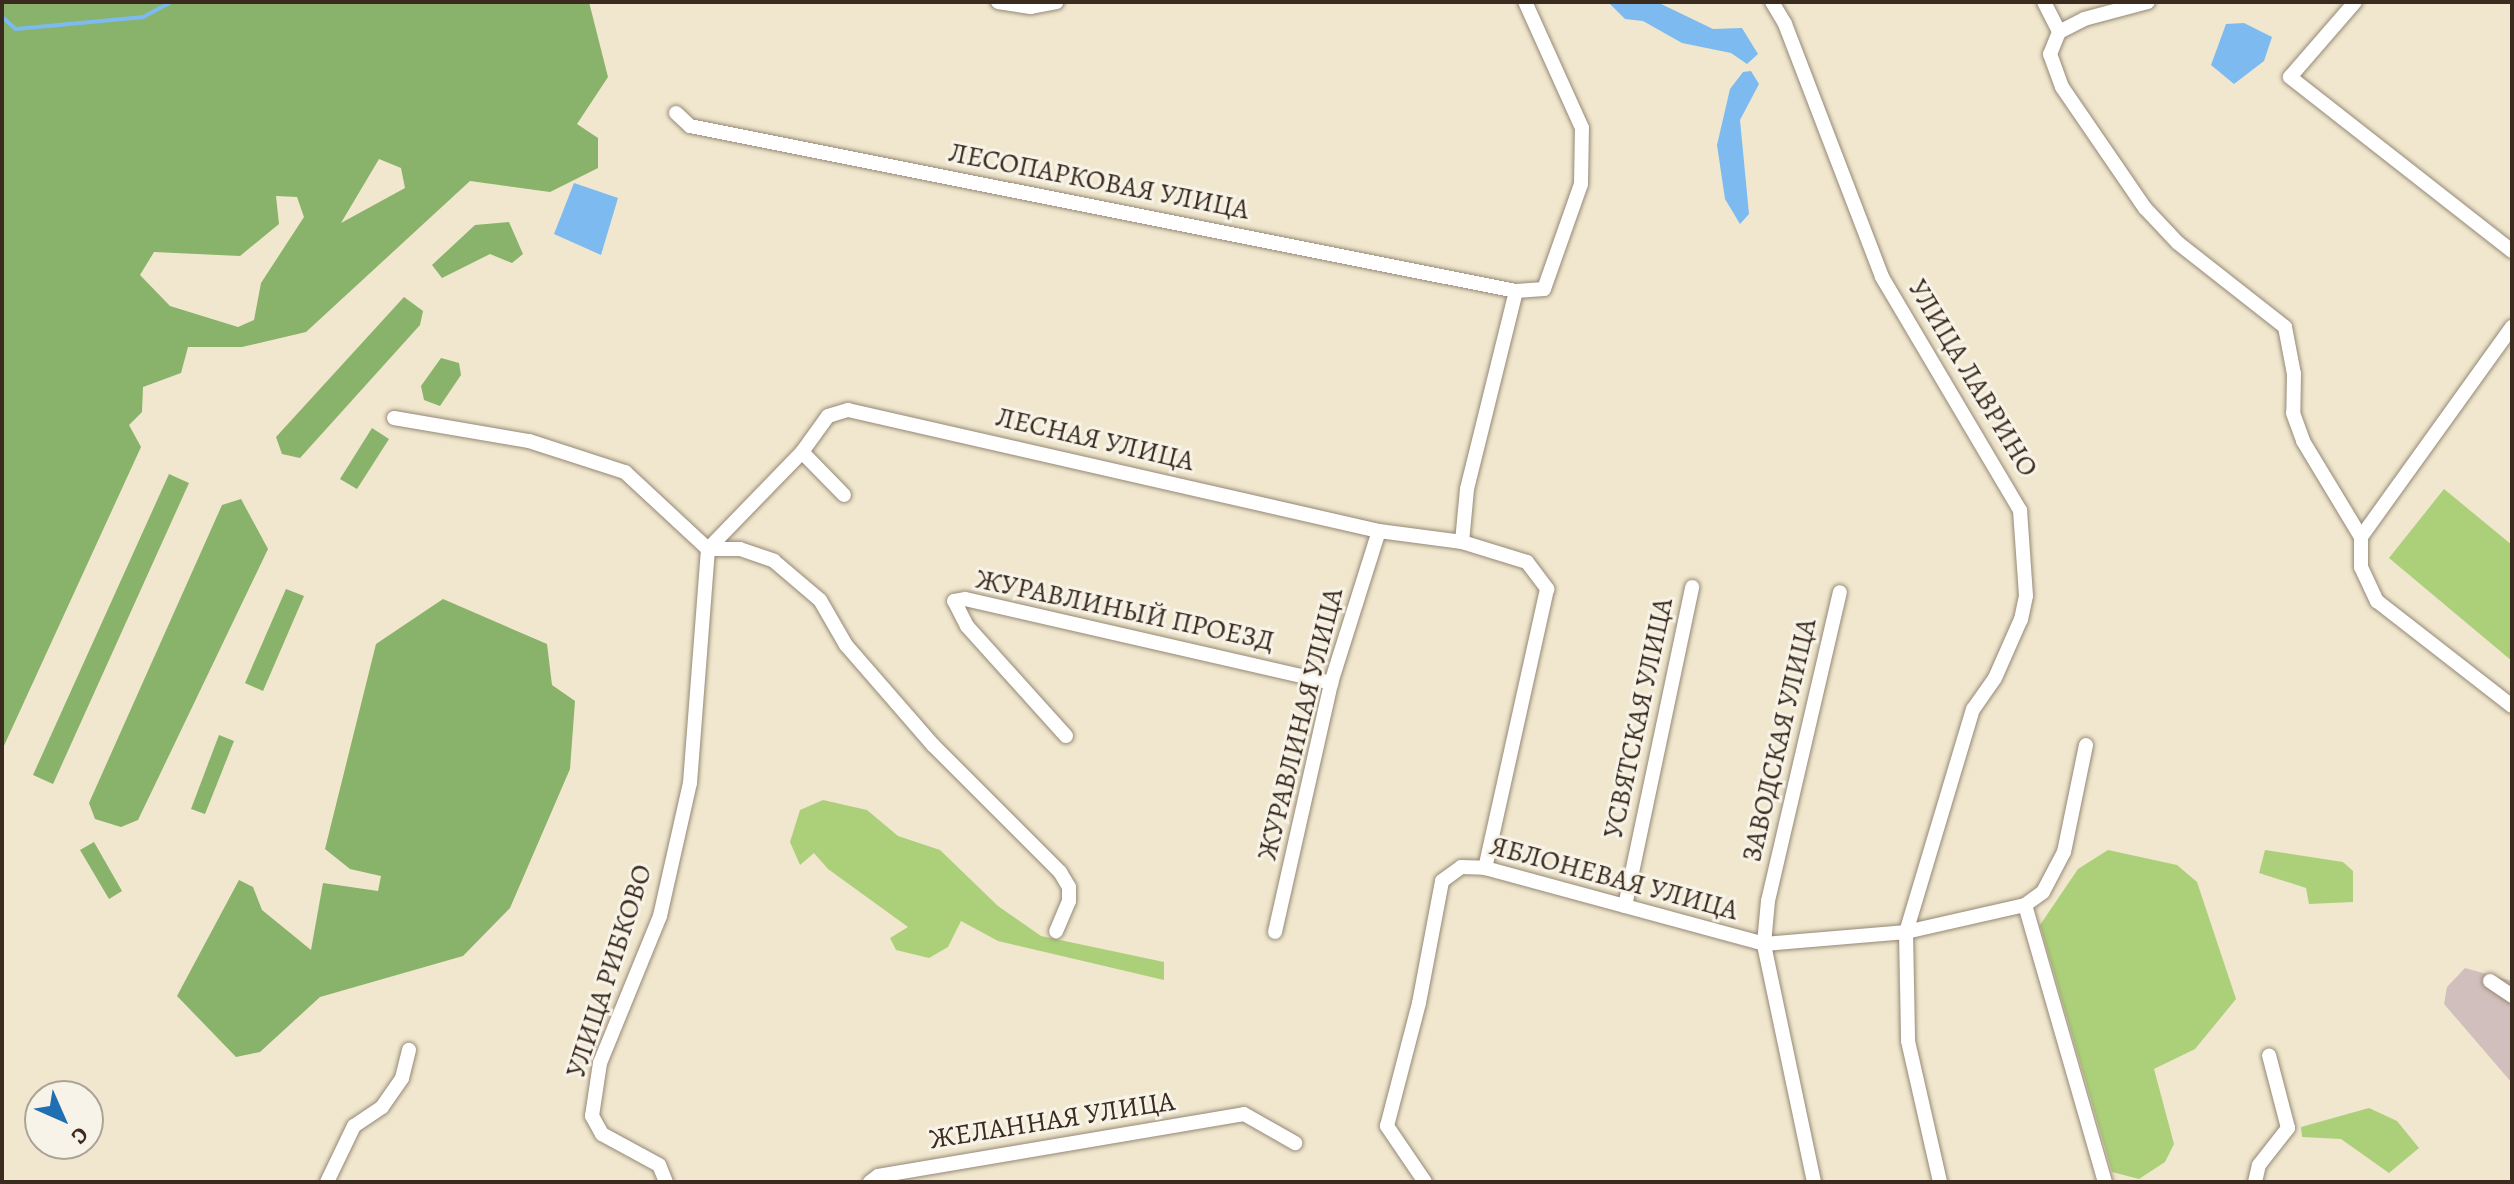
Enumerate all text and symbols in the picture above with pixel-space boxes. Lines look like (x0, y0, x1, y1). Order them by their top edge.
street label: ЛЕСОПАРКОВАЯ УЛИЦА (946, 135, 1252, 227)
street label: УЛИЦА ЛАВРИНО (1901, 273, 2045, 483)
street label: ЛЕСНАЯ УЛИЦА (993, 400, 1197, 478)
street label: ЖУРАВЛИНЫЙ ПРОЕЗД (973, 562, 1277, 658)
street label: ЖУРАВЛИНАЯ УЛИЦА (1250, 584, 1350, 864)
street label: УСВЯТСКАЯ УЛИЦА (1596, 595, 1680, 841)
street label: ЗАВОДСКАЯ УЛИЦА (1735, 615, 1823, 865)
street label: ЯБЛОНЕВАЯ УЛИЦА (1486, 829, 1742, 927)
street label: УЛИЦА РИБКОВО (559, 860, 659, 1082)
north arrow (24, 1080, 104, 1160)
street label: ЖЕЛАННАЯ УЛИЦА (927, 1084, 1177, 1156)
text: С (64, 1120, 95, 1151)

